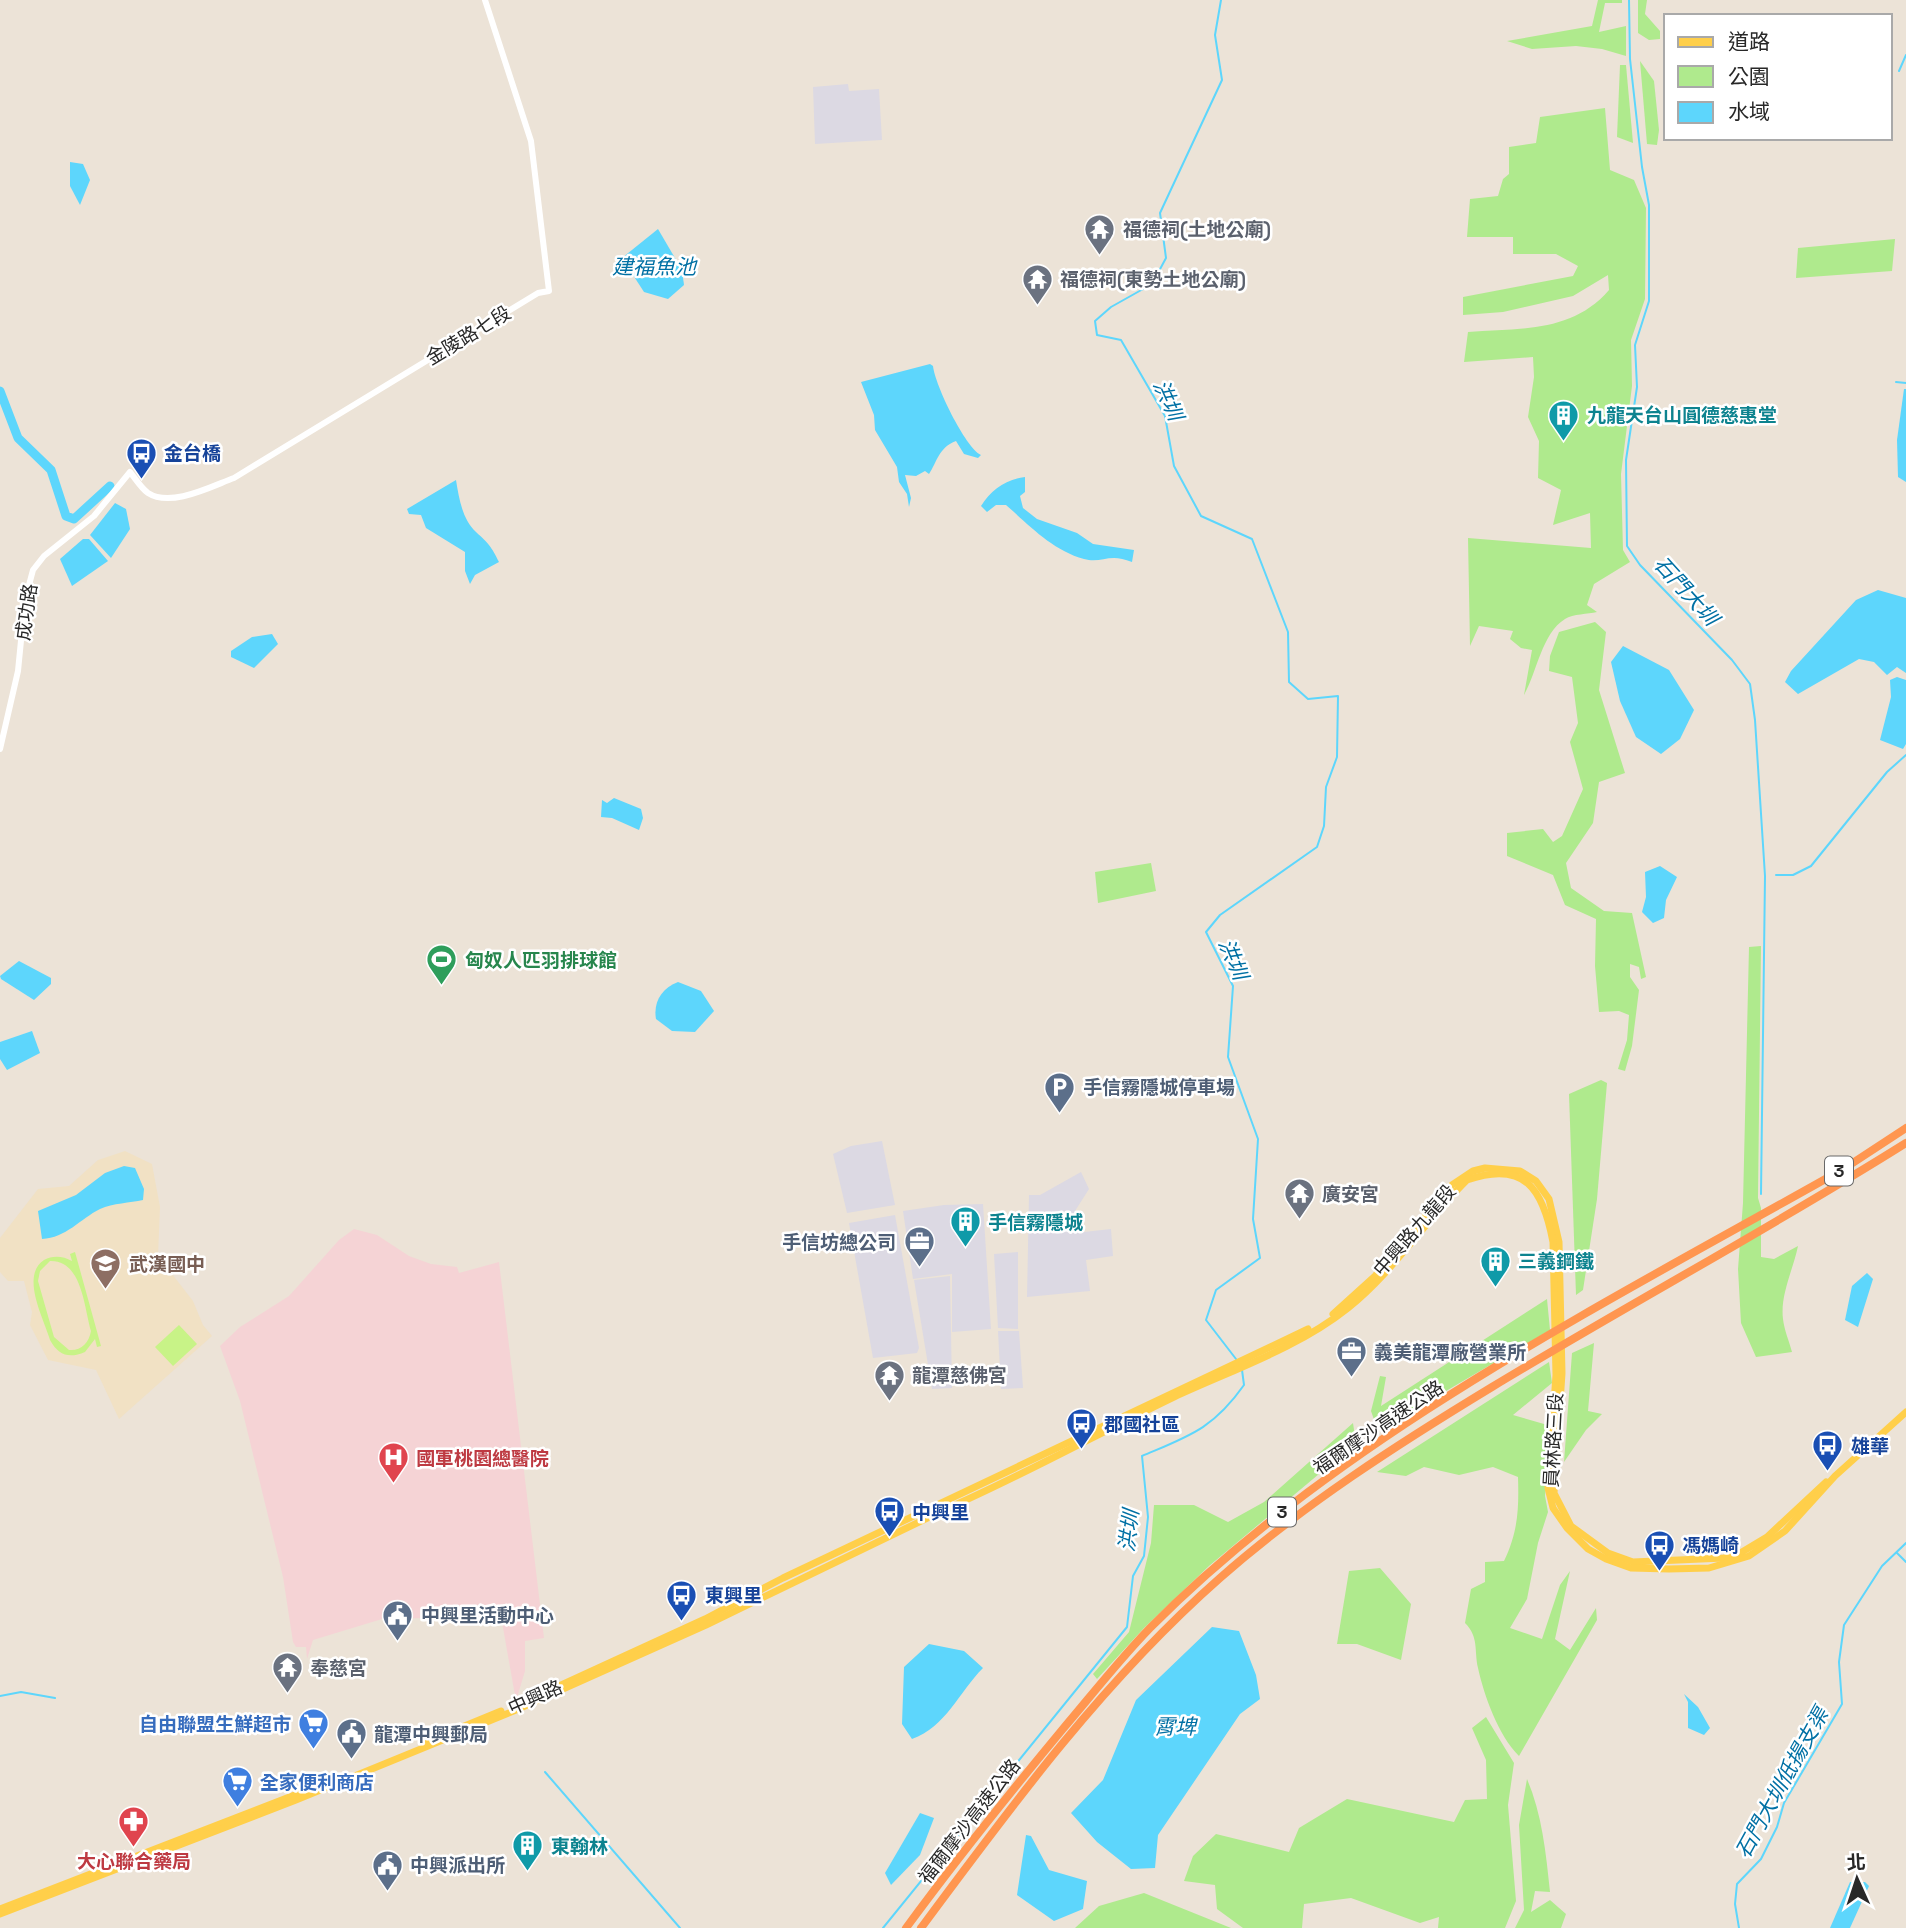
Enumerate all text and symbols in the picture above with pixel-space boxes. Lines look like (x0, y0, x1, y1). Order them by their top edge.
legend (1664, 14, 1892, 140)
text: 道路 (1728, 28, 1770, 55)
text: 公園 (1728, 63, 1770, 90)
text: 水域 (1728, 98, 1770, 125)
temple icon: 福德祠(土地公廟) (1083, 212, 1117, 256)
place label: 福德祠(土地公廟) (1123, 217, 1271, 242)
water label: 建福魚池 (612, 253, 698, 280)
temple icon: 福德祠(東勢土地公廟) (1020, 262, 1054, 306)
place label: 福德祠(東勢土地公廟) (1060, 267, 1246, 292)
street label: 金陵路七段 (421, 300, 515, 371)
water label: 洪圳 (1148, 375, 1191, 427)
building icon: 九龍天台山圓德慈惠堂 (1547, 398, 1581, 442)
place label: 九龍天台山圓德慈惠堂 (1587, 403, 1777, 428)
bus stop icon: 金台橋 (124, 436, 158, 480)
place label: 金台橋 (164, 441, 221, 466)
water label: 石門大圳 (1648, 550, 1727, 633)
street label: 成功路 (10, 582, 43, 642)
water label: 洪圳 (1213, 934, 1255, 986)
sports icon: 匈奴人匹羽排球館 (425, 943, 459, 987)
place label: 匈奴人匹羽排球館 (465, 948, 617, 973)
parking icon: 手信霧隱城停車場 (1043, 1070, 1077, 1114)
place label: 手信霧隱城停車場 (1083, 1075, 1235, 1100)
road number: 3 (1825, 1156, 1853, 1186)
temple icon: 廣安宮 (1282, 1177, 1316, 1221)
street label: 中興路九龍段 (1368, 1179, 1461, 1282)
place label: 廣安宮 (1322, 1182, 1379, 1207)
building icon: 手信霧隱城 (948, 1205, 982, 1249)
place label: 手信霧隱城 (988, 1210, 1083, 1235)
office icon: 手信坊總公司 (902, 1225, 936, 1269)
place label: 手信坊總公司 (782, 1230, 896, 1255)
building icon: 三義鋼鐵 (1478, 1244, 1512, 1288)
school or university icon: 武漢國中 (89, 1247, 123, 1291)
place label: 三義鋼鐵 (1518, 1249, 1594, 1274)
place label: 武漢國中 (129, 1252, 205, 1277)
office icon: 義美龍潭廠營業所 (1334, 1335, 1368, 1379)
place label: 義美龍潭廠營業所 (1374, 1340, 1526, 1365)
temple icon: 龍潭慈佛宮 (872, 1358, 906, 1402)
place label: 龍潭慈佛宮 (912, 1363, 1007, 1388)
street label: 福爾摩沙高速公路 (1308, 1375, 1448, 1480)
street label: 員林路三段 (1539, 1392, 1568, 1488)
bus stop icon: 郡國社區 (1064, 1407, 1098, 1451)
place label: 郡國社區 (1104, 1412, 1180, 1437)
bus stop icon: 雄華 (1811, 1429, 1845, 1473)
place label: 雄華 (1851, 1434, 1889, 1459)
hospital icon: 國軍桃園總醫院 (376, 1441, 410, 1485)
place label: 國軍桃園總醫院 (416, 1446, 549, 1471)
bus stop icon: 中興里 (872, 1495, 906, 1539)
road number: 3 (1268, 1498, 1296, 1526)
place label: 中興里 (912, 1500, 969, 1525)
water label: 洪圳 (1113, 1505, 1145, 1553)
bus stop icon: 馮媽崎 (1642, 1528, 1676, 1572)
place label: 馮媽崎 (1682, 1533, 1739, 1558)
bus stop icon: 東興里 (665, 1578, 699, 1622)
place label: 東興里 (705, 1583, 762, 1608)
public building icon: 中興里活動中心 (381, 1598, 415, 1642)
place label: 中興里活動中心 (421, 1603, 554, 1628)
temple icon: 奉慈宮 (270, 1651, 304, 1695)
place label: 奉慈宮 (310, 1656, 367, 1681)
street label: 中興路 (504, 1674, 566, 1720)
water label: 石門大圳低揚支渠 (1729, 1700, 1836, 1863)
supermarket icon: 自由聯盟生鮮超市 (297, 1707, 331, 1751)
place label: 自由聯盟生鮮超市 (139, 1712, 291, 1737)
water label: 霄埤 (1154, 1713, 1199, 1740)
public building icon: 龍潭中興郵局 (334, 1717, 368, 1761)
place label: 龍潭中興郵局 (374, 1722, 488, 1747)
street label: 福爾摩沙高速公路 (913, 1754, 1026, 1889)
supermarket icon: 全家便利商店 (220, 1765, 254, 1809)
place label: 全家便利商店 (260, 1770, 374, 1795)
pharmacy icon: 大心聯合藥局 (117, 1805, 151, 1849)
building icon: 東翰林 (511, 1829, 545, 1873)
place label: 東翰林 (551, 1834, 608, 1859)
north arrow (1822, 1844, 1892, 1914)
public building icon: 中興派出所 (370, 1848, 404, 1892)
place label: 大心聯合藥局 (77, 1849, 191, 1874)
text: 北 (1846, 1850, 1866, 1876)
place label: 中興派出所 (410, 1853, 505, 1878)

